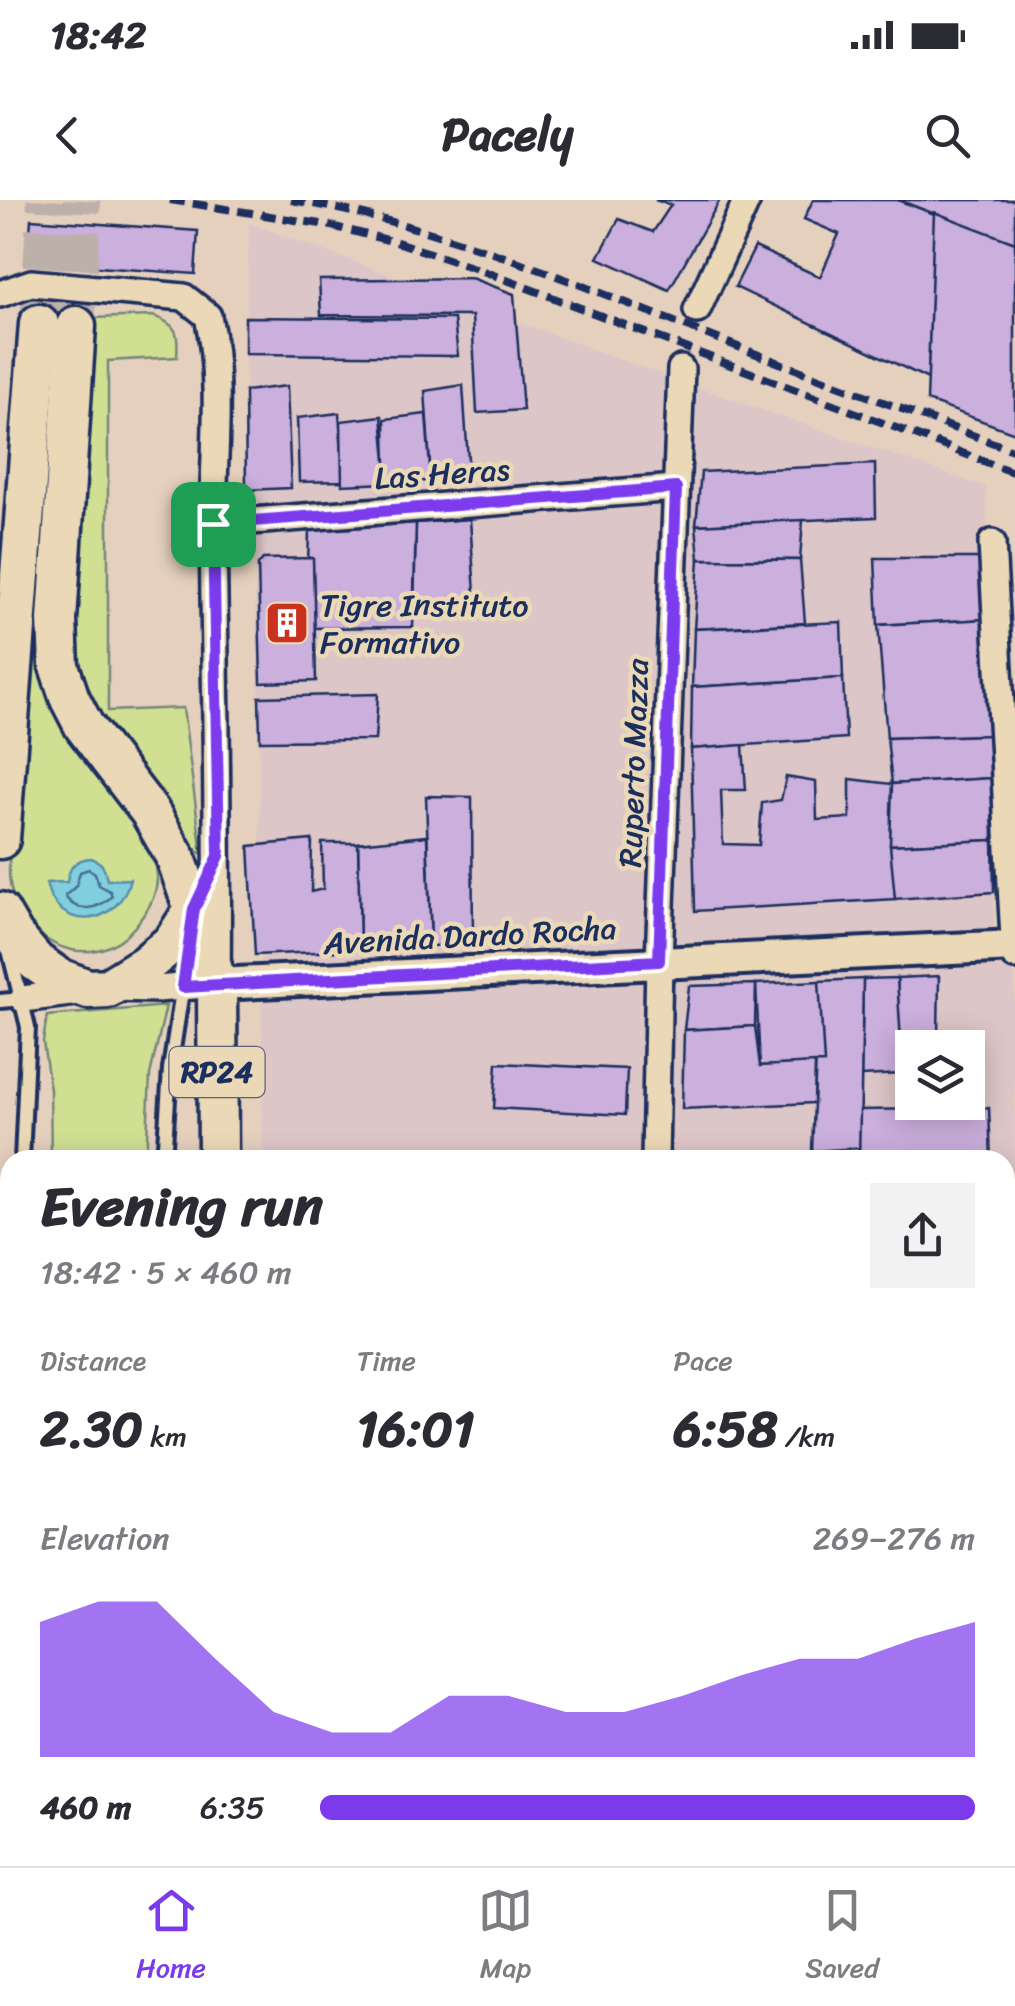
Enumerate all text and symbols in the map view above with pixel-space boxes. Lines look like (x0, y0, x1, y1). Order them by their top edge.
text: 18:42 (50, 2, 146, 69)
text: Pacely (442, 95, 573, 175)
icon: back (40, 108, 95, 163)
icon: search (920, 108, 975, 163)
street label: Las Heras (373, 441, 511, 507)
pin (171, 482, 256, 567)
icon: arrive (186, 497, 241, 552)
place label: Tigre Instituto Formativo (320, 577, 529, 671)
building icon: Tigre Instituto Formativo (264, 600, 310, 646)
street label: Ruperto Mazza (602, 657, 666, 868)
street label: Avenida Dardo Rocha (321, 900, 618, 972)
map controls (895, 1030, 985, 1120)
button: layers (895, 1030, 985, 1120)
road number: RP24 (170, 1047, 264, 1097)
text: Evening run (40, 1158, 323, 1255)
button: share (870, 1183, 975, 1288)
text: 18:42 · 5 × 460 m (40, 1244, 292, 1301)
text: Distance (40, 1336, 146, 1385)
text: Time (357, 1336, 416, 1385)
text: Pace (673, 1336, 733, 1385)
text: 2.30 (40, 1385, 143, 1474)
text: 16:01 (357, 1385, 475, 1474)
text: 6:58 (673, 1385, 778, 1474)
text: km (143, 1412, 187, 1461)
text: /km (778, 1412, 835, 1461)
text: Elevation (40, 1510, 170, 1567)
text: 269–276 m (813, 1510, 975, 1567)
text: 460 m (40, 1779, 131, 1836)
text: 6:35 (200, 1779, 265, 1836)
tab: Home (136, 1883, 206, 1992)
tab: Map (478, 1883, 533, 1992)
tab: Saved (805, 1883, 879, 1992)

